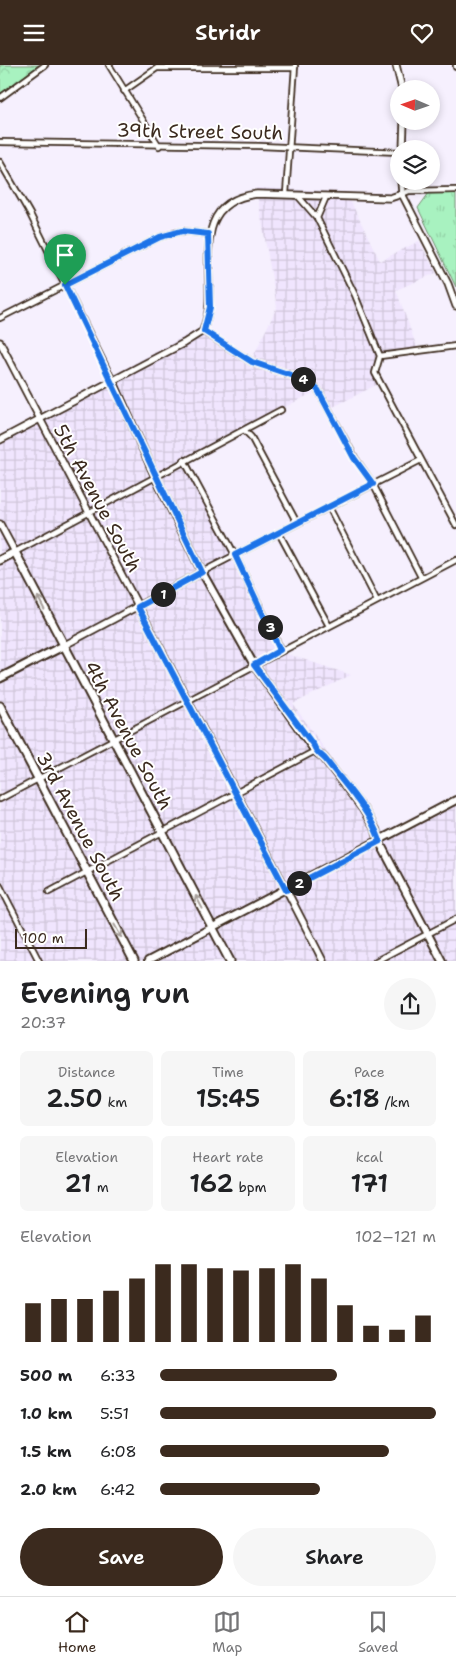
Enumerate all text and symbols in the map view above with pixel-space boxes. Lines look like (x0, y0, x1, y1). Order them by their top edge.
text: Stridr (195, 18, 261, 47)
icon: menu (20, 19, 48, 47)
icon: heart (408, 19, 436, 47)
north arrow (390, 80, 440, 130)
map controls (390, 80, 440, 190)
street label: 39th Street South (117, 118, 283, 145)
button: layers (390, 140, 440, 190)
pin (44, 234, 86, 285)
icon: arrive (51, 241, 79, 269)
pin: 4 (290, 367, 316, 391)
text: 4 (299, 370, 308, 388)
street label: 5th Avenue South (48, 420, 147, 577)
pin: 1 (150, 581, 176, 607)
text: 1 (160, 585, 167, 603)
one-way arrow (36, 596, 45, 611)
pin: 3 (258, 615, 282, 639)
text: 3 (266, 618, 275, 636)
street label: 4th Avenue South (79, 656, 178, 814)
street label: 3rd Avenue South (31, 747, 130, 905)
pin: 2 (286, 871, 312, 895)
text: 2 (295, 874, 304, 892)
one-way arrow (194, 894, 204, 909)
one-way arrow (113, 924, 123, 939)
scale bar (15, 926, 88, 949)
text: 100 m (22, 929, 64, 947)
text: Evening run (20, 974, 190, 1012)
button: share (384, 978, 436, 1030)
text: 20:37 (20, 1012, 66, 1033)
text: Distance (58, 1063, 115, 1081)
text: Time (212, 1063, 244, 1081)
text: Pace (354, 1063, 385, 1081)
text: 2.50 (46, 1081, 103, 1115)
text: 15:45 (196, 1081, 260, 1115)
text: 6:18 (329, 1081, 380, 1115)
text: km (103, 1093, 127, 1111)
text: /km (380, 1093, 410, 1111)
text: Elevation (55, 1148, 118, 1166)
text: Heart rate (192, 1148, 264, 1166)
text: kcal (356, 1148, 383, 1166)
text: 21 (65, 1166, 92, 1200)
text: 162 (189, 1166, 234, 1200)
text: 171 (350, 1166, 388, 1200)
text: m (92, 1178, 109, 1196)
text: bpm (234, 1178, 267, 1196)
text: Elevation (20, 1226, 92, 1247)
text: 102–121 m (355, 1226, 436, 1247)
text: 500 m (20, 1365, 72, 1386)
text: 6:33 (100, 1365, 136, 1386)
text: 1.0 km (20, 1403, 72, 1424)
text: 5:51 (100, 1403, 129, 1424)
text: 1.5 km (20, 1441, 72, 1462)
text: 6:08 (100, 1441, 137, 1462)
text: 2.0 km (20, 1479, 77, 1500)
text: 6:42 (100, 1479, 135, 1500)
button: Save (20, 1528, 223, 1586)
button: Share (233, 1528, 436, 1586)
tab: Home (58, 1608, 96, 1656)
tab: Map (212, 1608, 242, 1656)
tab: Saved (358, 1608, 398, 1656)

